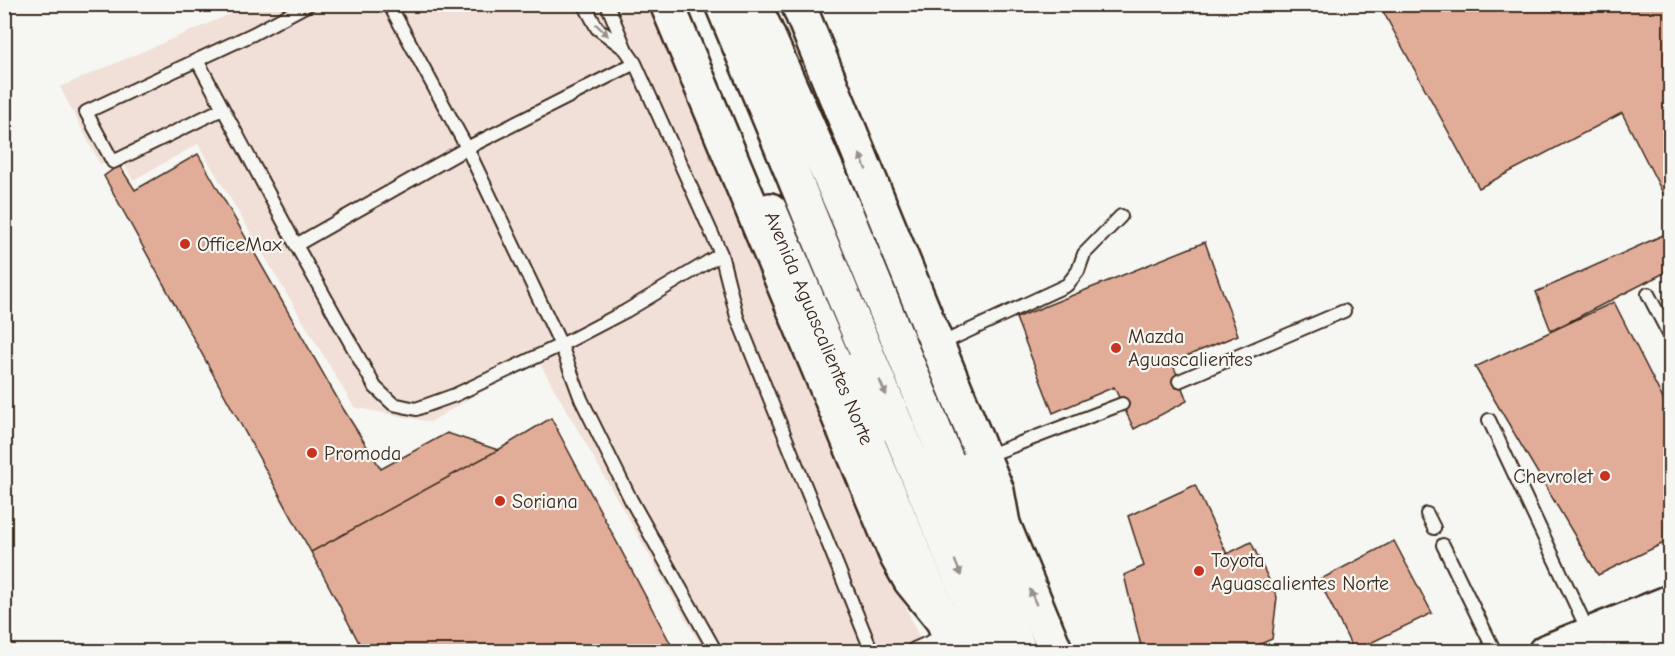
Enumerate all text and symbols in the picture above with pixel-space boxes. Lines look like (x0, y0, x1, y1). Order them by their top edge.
one-way arrow (594, 23, 609, 37)
one-way arrow (858, 153, 868, 171)
street label: Avenida Aguascalientes Norte (760, 208, 879, 448)
place label: OfficeMax (197, 233, 282, 256)
marker: OfficeMax (178, 237, 192, 251)
place label: Mazda Aguascalientes (1128, 325, 1252, 371)
marker: Mazda Aguascalientes (1109, 341, 1123, 355)
one-way arrow (878, 379, 888, 397)
place label: Promoda (324, 442, 401, 465)
marker: Promoda (305, 446, 319, 460)
place label: Chevrolet (1513, 465, 1594, 488)
marker: Chevrolet (1598, 469, 1612, 483)
place label: Soriana (512, 490, 578, 513)
marker: Soriana (493, 494, 507, 508)
place label: Toyota Aguascalientes Norte (1211, 549, 1389, 595)
one-way arrow (954, 559, 963, 577)
marker: Toyota Aguascalientes Norte (1192, 564, 1206, 578)
one-way arrow (1028, 588, 1038, 606)

